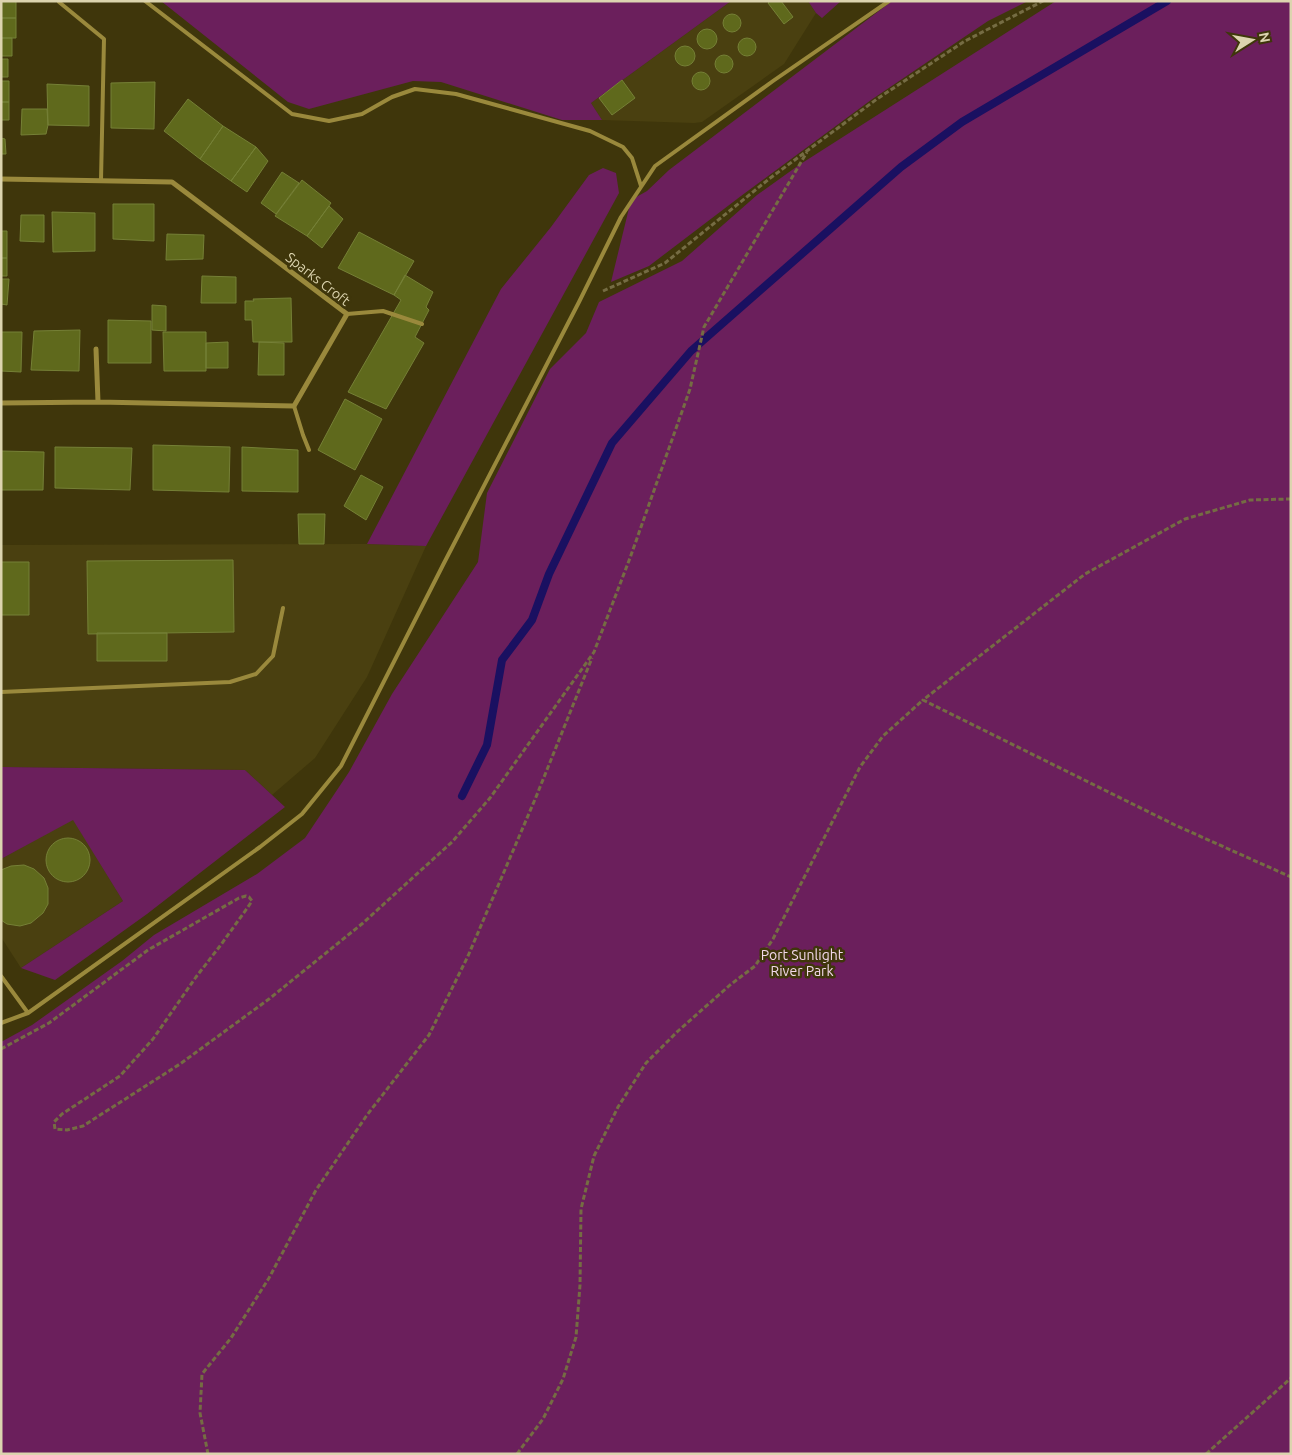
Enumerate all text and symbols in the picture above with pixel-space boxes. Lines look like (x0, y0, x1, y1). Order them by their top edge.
north arrow (1227, 15, 1277, 65)
text: N (1256, 31, 1274, 44)
street label: Sparks Croft (283, 249, 354, 309)
park label: Port Sunlight River Park (761, 947, 844, 979)

